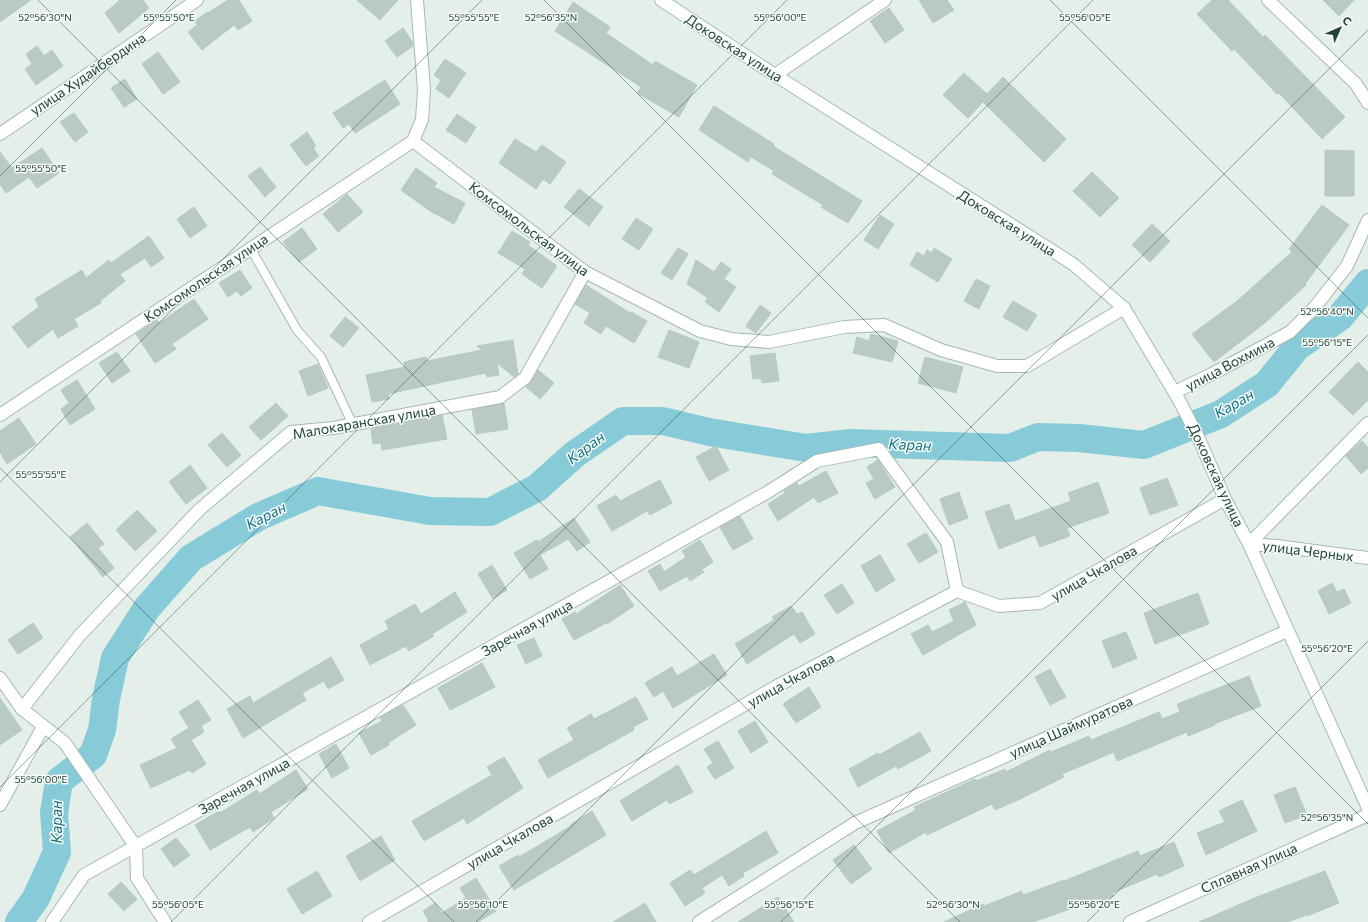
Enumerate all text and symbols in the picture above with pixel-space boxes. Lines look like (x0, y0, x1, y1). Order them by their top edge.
north arrow (1320, 8, 1360, 48)
street label: Доковская улица (683, 10, 786, 85)
text: 52°56'30"N (18, 11, 72, 23)
text: 55°55'50"E (143, 11, 195, 23)
text: 55°55'55"E (449, 11, 499, 23)
text: 52°56'35"N (525, 11, 577, 23)
text: 55°56'00"E (754, 11, 806, 23)
text: 55°56'05"E (1059, 11, 1111, 23)
text: С (1340, 13, 1355, 28)
street label: улица Худайбердина (27, 29, 149, 119)
text: 55°55'50"E (15, 162, 67, 174)
street label: Комсомольская улица (466, 178, 593, 279)
street label: Доковская улица (955, 186, 1059, 260)
street label: Комсомольская улица (140, 230, 271, 325)
text: 52°56'40"N (1300, 305, 1354, 317)
street label: улица Вохмина (1182, 333, 1277, 394)
text: 55°56'15"E (1302, 336, 1352, 348)
water label: Каран (1210, 384, 1257, 422)
street label: Малокаранская улица (291, 401, 437, 442)
street label: Доковская улица (1185, 420, 1248, 529)
water label: Каран (563, 427, 608, 467)
water label: Каран (888, 434, 932, 454)
text: 55°55'55"E (16, 468, 66, 480)
water label: Каран (242, 497, 289, 533)
street label: улица Черных (1262, 536, 1355, 565)
street label: улица Чкалова (1048, 541, 1140, 604)
street label: Заречная улица (478, 595, 575, 660)
text: 55°56'20"E (1301, 642, 1353, 654)
street label: улица Чкалова (745, 649, 837, 710)
street label: улица Шаймуратова (1007, 692, 1135, 761)
street label: Заречная улица (195, 753, 292, 818)
text: 55°56'00"E (15, 773, 67, 785)
water label: Каран (47, 800, 65, 843)
street label: улица Чкалова (464, 809, 556, 872)
text: 52°56'35"N (1301, 811, 1353, 823)
street label: Сплавная улица (1198, 839, 1300, 896)
text: 55°56'05"E (152, 898, 204, 910)
text: 55°56'10"E (458, 898, 508, 910)
text: 55°56'15"E (764, 898, 814, 910)
text: 52°56'30"N (926, 898, 980, 910)
text: 55°56'20"E (1068, 898, 1120, 910)

